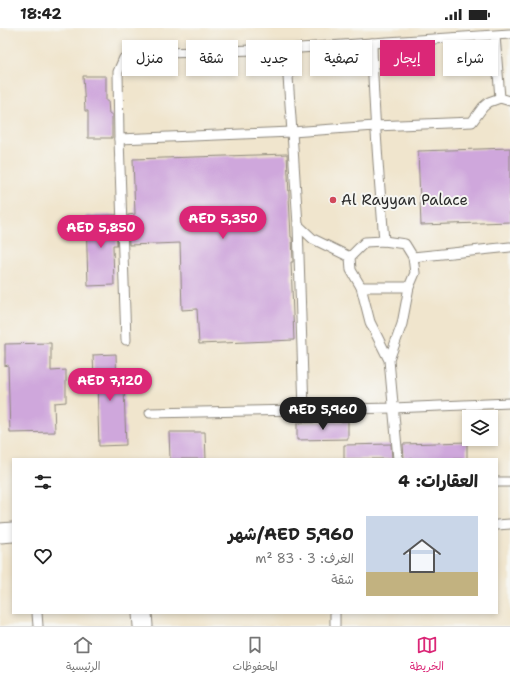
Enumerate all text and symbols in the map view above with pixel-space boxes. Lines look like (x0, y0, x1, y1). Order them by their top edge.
text: 18:42 (20, 4, 62, 24)
chip: منزل (122, 40, 178, 76)
chip: شقة (186, 40, 238, 76)
chip: جديد (246, 40, 302, 76)
chip: تصفية (310, 40, 372, 76)
chip: إيجار (380, 40, 435, 76)
chip: شراء (443, 40, 498, 76)
place label: Al Rayyan Palace (341, 190, 468, 210)
marker: Al Rayyan Palace (328, 195, 338, 205)
pin: AED 5,350 (177, 206, 269, 240)
text: AED 5,350 (188, 210, 258, 227)
pin: AED 5,850 (55, 215, 147, 249)
text: AED 5,850 (66, 219, 136, 236)
pin: AED 7,120 (64, 368, 156, 402)
text: AED 7,120 (77, 372, 143, 389)
pin: AED 5,960 (277, 397, 369, 431)
text: AED 5,960 (289, 401, 357, 418)
map controls (462, 410, 498, 446)
button: layers (462, 410, 498, 446)
text: العقارات: 4 (398, 470, 478, 492)
icon: filters (32, 471, 54, 493)
text: AED 5,960/شهر (228, 523, 354, 545)
icon: home (398, 532, 446, 580)
icon: heart (32, 545, 54, 567)
text: الغرف: 3 · 83 m² (255, 550, 354, 567)
text: شقة (331, 571, 354, 588)
tab: الرئيسية (66, 634, 101, 676)
tab: المحفوظات (232, 634, 278, 676)
tab: الخريطة (410, 634, 444, 676)

